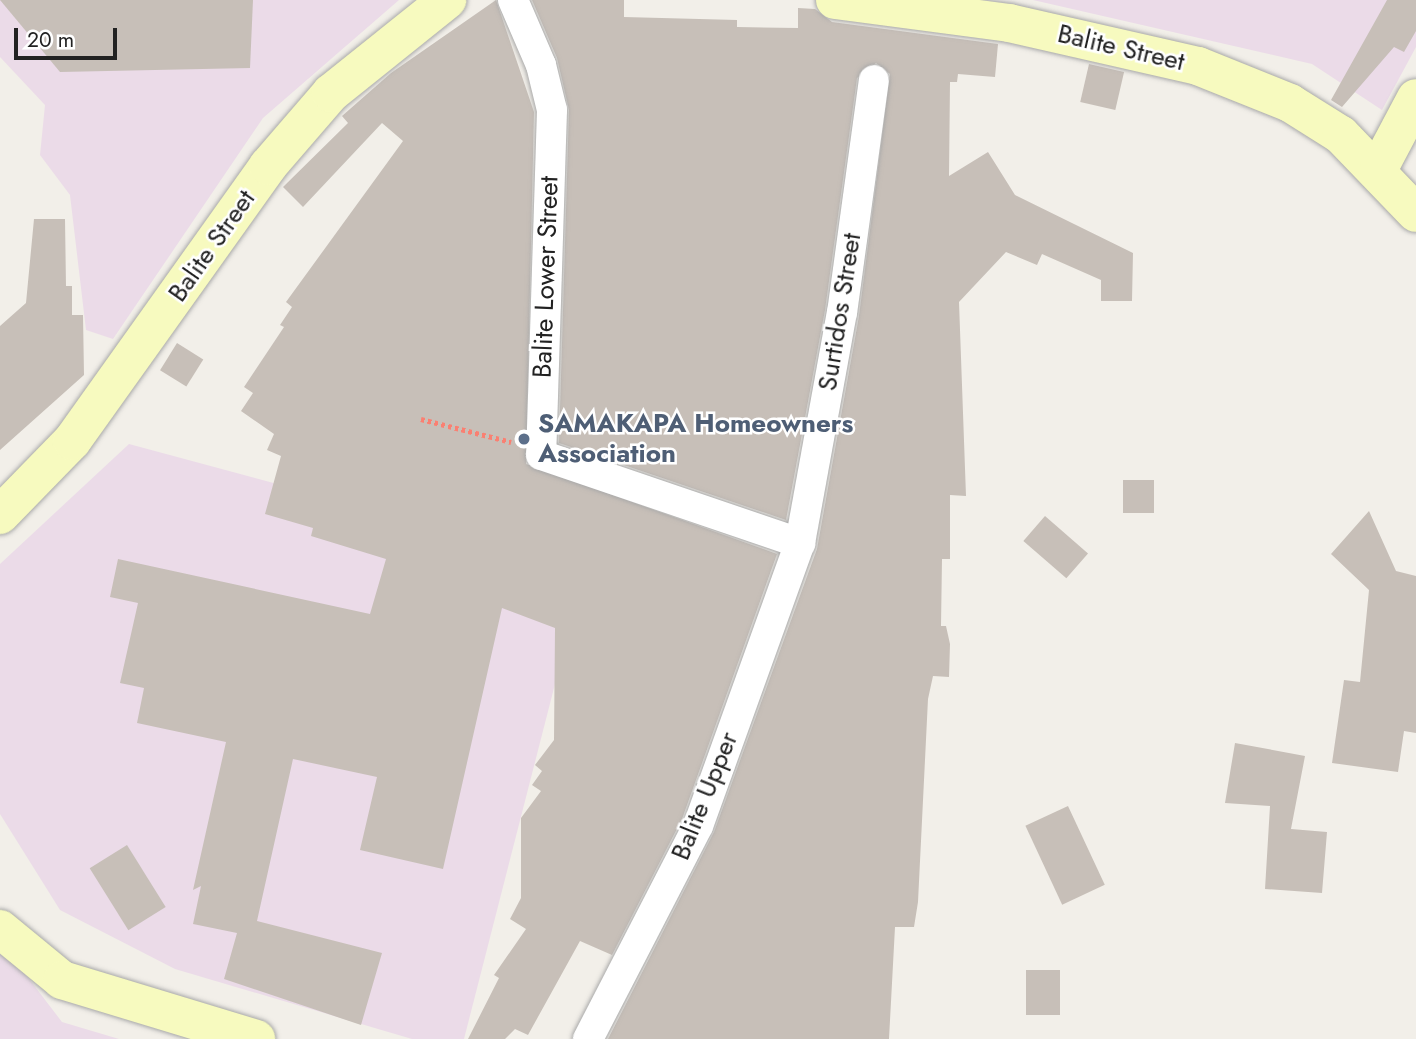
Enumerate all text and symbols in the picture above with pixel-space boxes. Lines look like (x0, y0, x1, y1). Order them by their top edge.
scale bar (18, 14, 121, 58)
street label: Balite Street (1055, 18, 1187, 78)
text: 20 m (27, 25, 74, 55)
street label: Balite Lower Street (527, 175, 565, 379)
street label: Balite Street (162, 184, 262, 308)
street label: Surtidos Street (812, 231, 868, 393)
place label: SAMAKAPA Homeowners Association (538, 408, 853, 470)
marker: SAMAKAPA Homeowners Association (516, 431, 532, 447)
street label: Balite Upper (665, 727, 745, 865)

